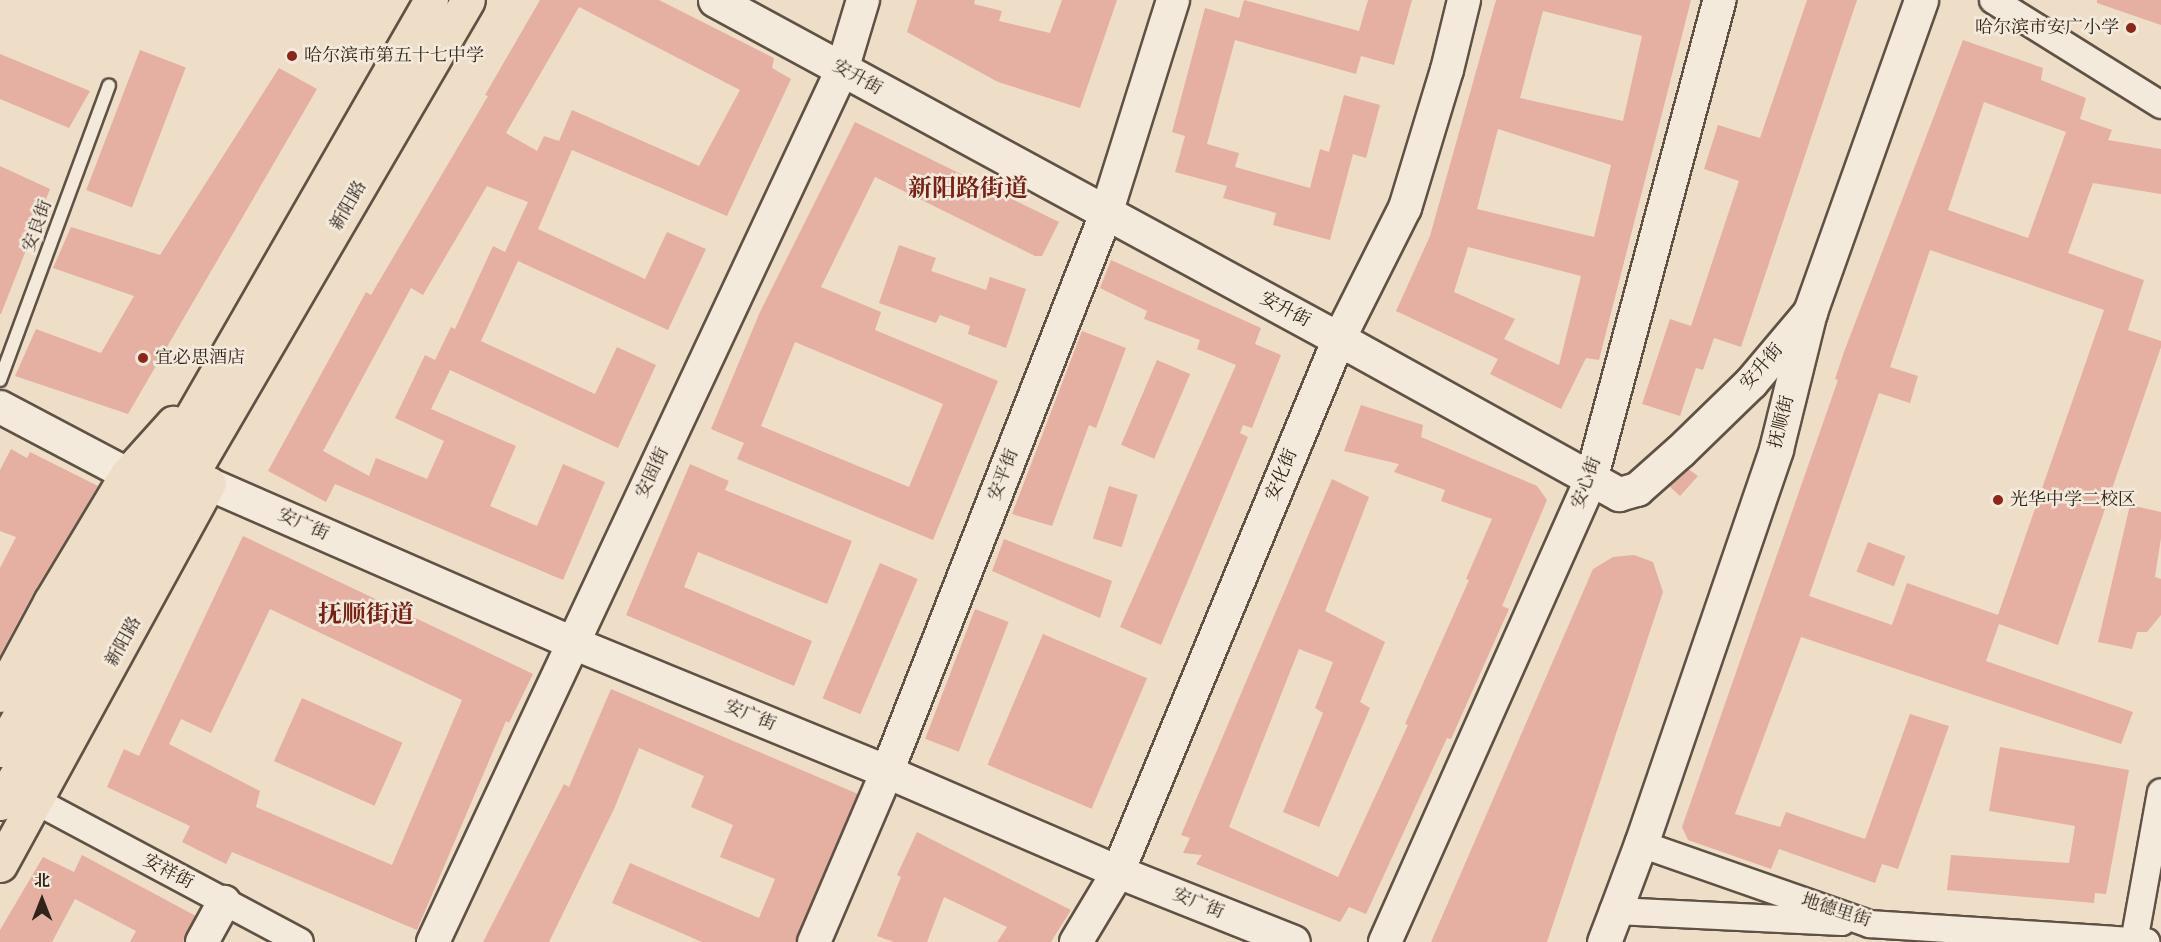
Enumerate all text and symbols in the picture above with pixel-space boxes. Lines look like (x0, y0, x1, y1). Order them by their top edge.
place label: 哈尔滨市安广小学 (1975, 17, 2119, 39)
marker: 哈尔滨市安广小学 (2124, 21, 2138, 35)
place label: 哈尔滨市第五十七中学 (304, 45, 484, 67)
marker: 哈尔滨市第五十七中学 (285, 49, 299, 63)
street label: 安升街 (828, 55, 886, 101)
street label: 新阳路 (326, 177, 372, 235)
district label: 新阳路街道 (908, 177, 1028, 205)
street label: 安良街 (19, 197, 57, 255)
street label: 安升街 (1256, 288, 1314, 332)
street label: 安升街 (1736, 340, 1788, 394)
place label: 宜必思酒店 (155, 347, 245, 369)
marker: 宜必思酒店 (136, 351, 150, 365)
street label: 抚顺街 (1765, 393, 1799, 451)
street label: 安固街 (632, 444, 674, 502)
street label: 安平街 (984, 446, 1024, 504)
street label: 安化街 (1262, 446, 1302, 504)
street label: 安心街 (1568, 454, 1606, 512)
place label: 光华中学二校区 (2010, 489, 2136, 511)
marker: 光华中学二校区 (1991, 493, 2005, 507)
street label: 安广街 (274, 504, 332, 546)
district label: 抚顺街道 (318, 603, 414, 631)
street label: 新阳路 (101, 613, 147, 671)
street label: 安广街 (721, 696, 779, 736)
street label: 安祥街 (139, 850, 197, 894)
north arrow (12, 870, 72, 930)
text: 北 (34, 874, 50, 890)
street label: 安广街 (1169, 884, 1227, 924)
street label: 地德里街 (1798, 890, 1874, 932)

